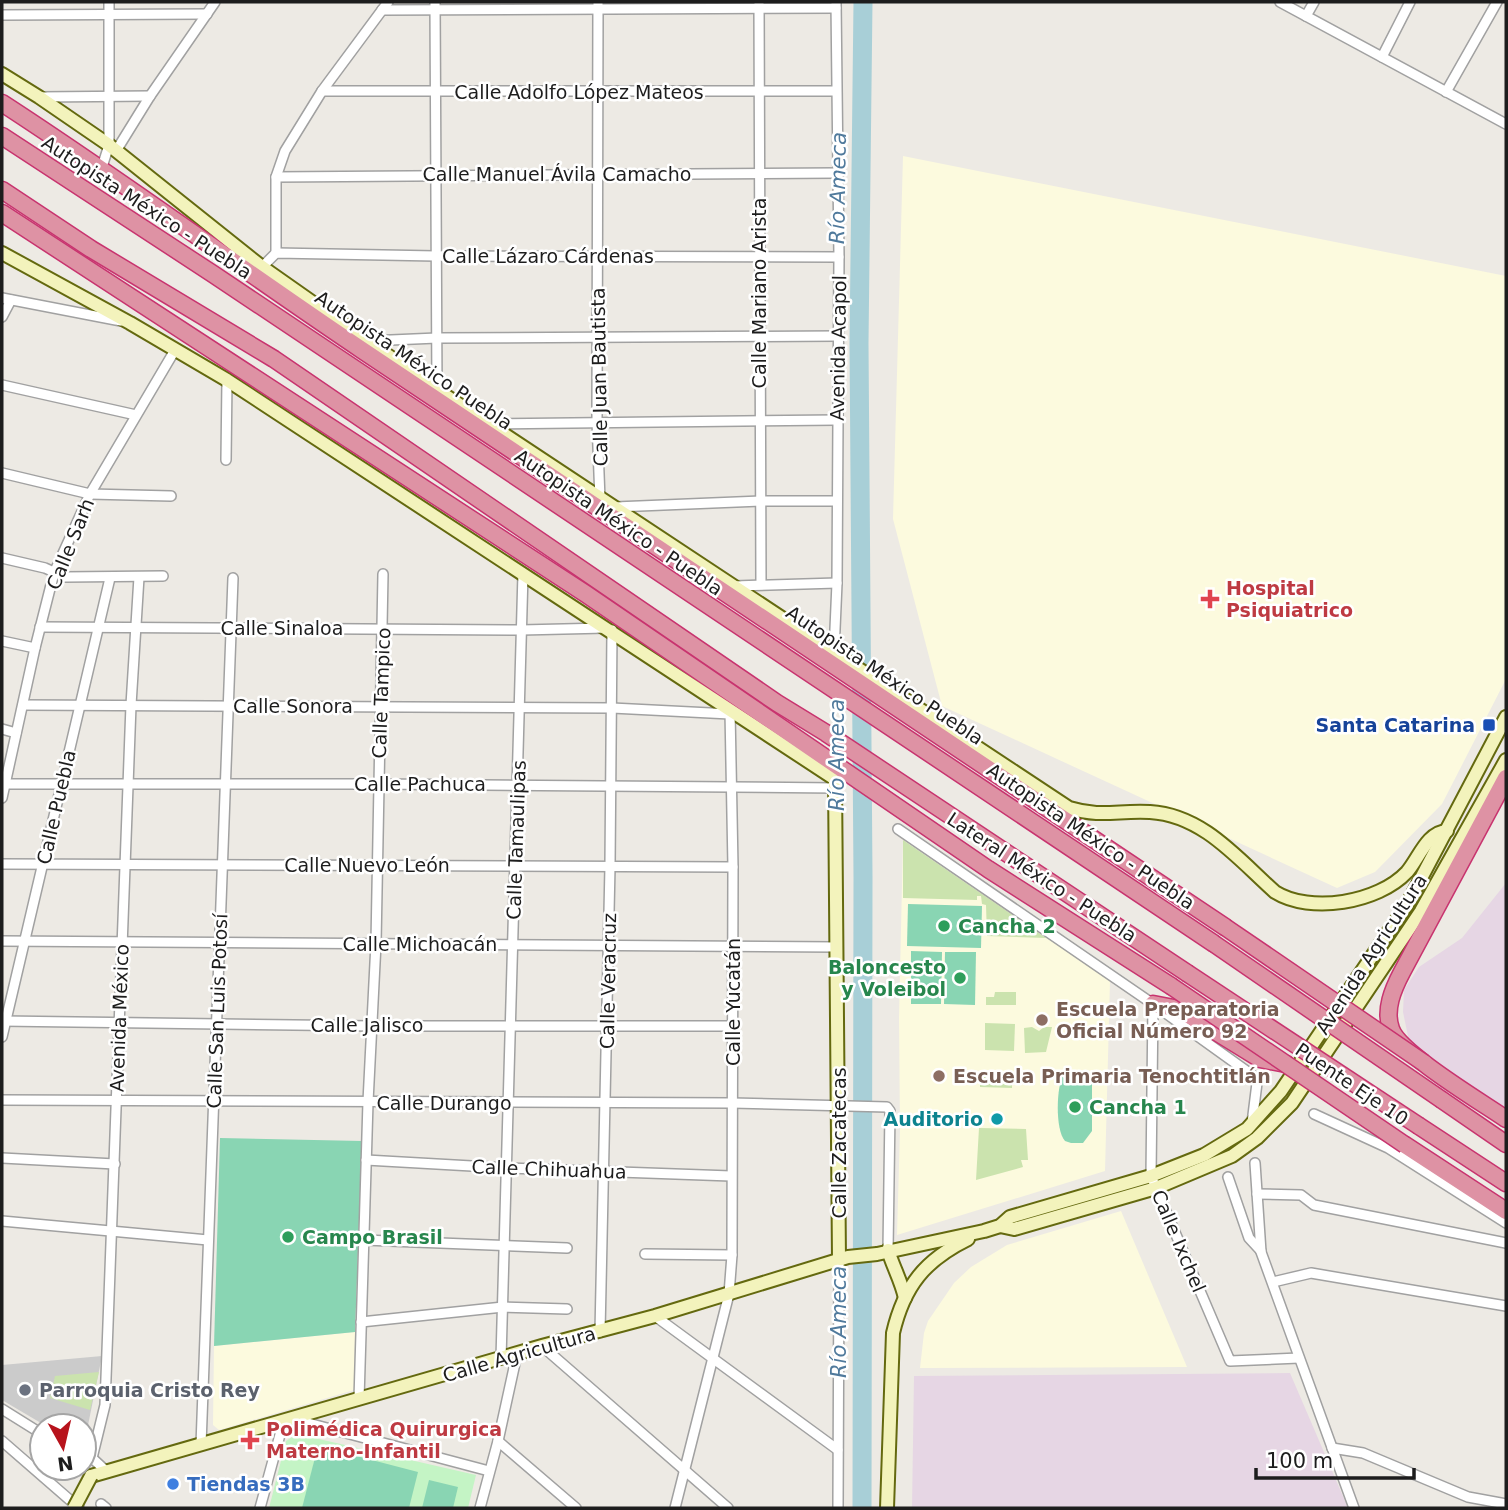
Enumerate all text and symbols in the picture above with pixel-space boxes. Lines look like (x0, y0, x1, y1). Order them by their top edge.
street label: Calle Adolfo López Mateos (454, 81, 704, 103)
street label: Autopista México - Puebla (38, 131, 256, 283)
water label: Río Ameca (825, 132, 851, 244)
street label: Calle Manuel Ávila Camacho (423, 163, 691, 185)
street label: Calle Mariano Arista (748, 198, 770, 388)
street label: Calle Lázaro Cárdenas (442, 245, 654, 267)
street label: Avenida Acapol (826, 275, 850, 421)
street label: Autopista México Puebla (311, 286, 517, 434)
street label: Calle Juan Bautista (586, 287, 612, 467)
street label: Autopista México - Puebla (511, 444, 727, 600)
street label: Calle Sarh (42, 495, 98, 593)
place label: Hospital Psiquiatrico (1226, 577, 1353, 621)
marker: Hospital Psiquiatrico (1200, 589, 1220, 609)
street label: Autopista México Puebla (782, 601, 988, 749)
street label: Calle Sinaloa (221, 617, 343, 639)
street label: Calle Tampico (368, 627, 394, 759)
street label: Calle Sonora (233, 695, 353, 717)
water label: Río Ameca (825, 699, 849, 811)
place label: Santa Catarina (1316, 714, 1475, 736)
marker: Santa Catarina (1481, 717, 1497, 733)
street label: Calle Puebla (32, 748, 80, 866)
street label: Autopista México - Puebla (983, 758, 1199, 914)
street label: Calle Tamaulipas (502, 760, 530, 920)
street label: Calle Pachuca (354, 773, 486, 795)
street label: Lateral México - Puebla (943, 808, 1141, 946)
street label: Calle Nuevo León (284, 854, 450, 876)
street label: Avenida Agricultura (1311, 870, 1431, 1038)
street label: Calle San Luis Potosí (203, 912, 231, 1109)
street label: Calle Veracruz (596, 913, 620, 1049)
place label: Cancha 2 (958, 915, 1056, 937)
marker: Cancha 2 (936, 918, 952, 934)
street label: Calle Michoacán (343, 933, 497, 955)
street label: Calle Yucatán (722, 938, 744, 1066)
street label: Avenida México (105, 944, 133, 1092)
place label: Baloncesto y Voleibol (828, 956, 946, 1000)
marker: Baloncesto y Voleibol (952, 970, 968, 986)
place label: Escuela Preparatoria Oficial Número 92 (1056, 998, 1280, 1042)
marker: Escuela Preparatoria Oficial Número 92 (1034, 1012, 1050, 1028)
street label: Calle Jalisco (311, 1014, 423, 1036)
street label: Puente Eje 10 (1291, 1038, 1413, 1130)
place label: Escuela Primaria Tenochtitlán (953, 1065, 1271, 1087)
street label: Calle Zacatecas (828, 1067, 850, 1219)
marker: Escuela Primaria Tenochtitlán (931, 1068, 947, 1084)
street label: Calle Durango (376, 1092, 512, 1114)
place label: Cancha 1 (1089, 1096, 1187, 1118)
marker: Cancha 1 (1067, 1099, 1083, 1115)
place label: Auditorio (884, 1108, 983, 1130)
marker: Auditorio (989, 1111, 1005, 1127)
street label: Calle Chihuahua (471, 1155, 627, 1183)
street label: Calle Ixchel (1148, 1186, 1210, 1296)
place label: Campo Brasil (302, 1226, 443, 1248)
marker: Campo Brasil (280, 1229, 296, 1245)
water label: Río Ameca (827, 1266, 851, 1378)
street label: Calle Agricultura (440, 1322, 598, 1386)
place label: Parroquia Cristo Rey (39, 1379, 261, 1401)
marker: Parroquia Cristo Rey (17, 1382, 33, 1398)
north arrow (28, 1412, 98, 1482)
place label: Polimédica Quirurgica Materno-Infantil (266, 1418, 502, 1462)
marker: Polimédica Quirurgica Materno-Infantil (240, 1430, 260, 1450)
scale bar (1256, 1436, 1414, 1480)
text: 100 m (1266, 1449, 1333, 1473)
text: N (56, 1452, 75, 1476)
place label: Tiendas 3B (187, 1473, 305, 1495)
marker: Tiendas 3B (165, 1476, 181, 1492)

